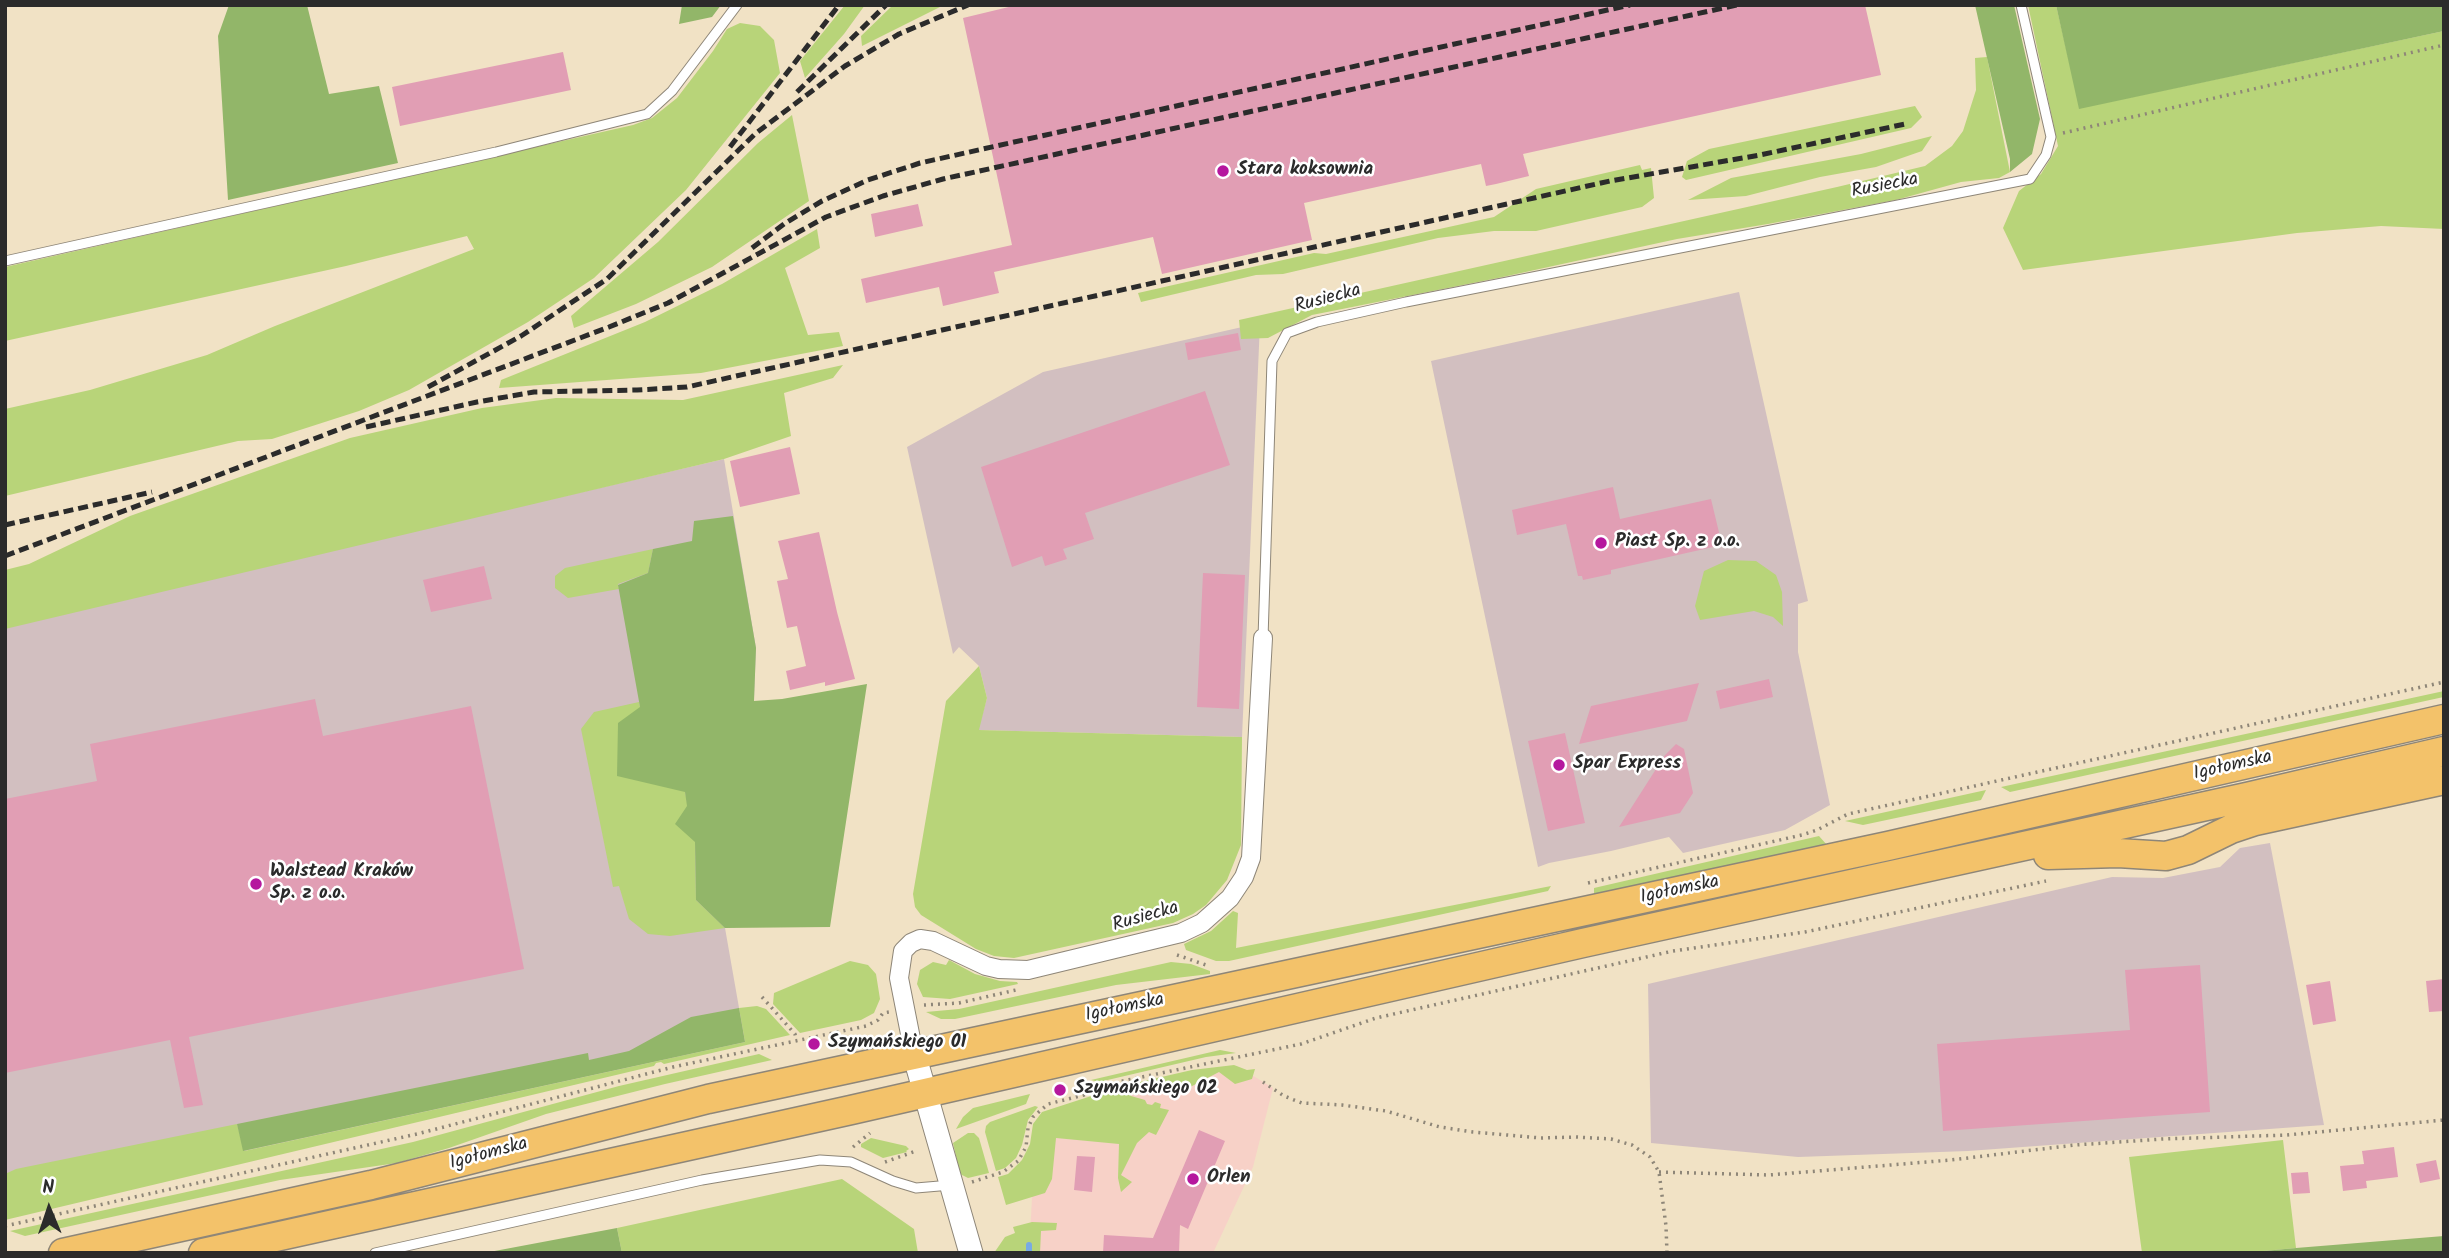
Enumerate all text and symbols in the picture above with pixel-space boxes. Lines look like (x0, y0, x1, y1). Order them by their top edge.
place label: Stara koksownia (1237, 160, 1373, 182)
marker: Stara koksownia (1215, 163, 1231, 179)
street label: Rusiecka (1850, 169, 1920, 205)
street label: Rusiecka (1292, 280, 1364, 320)
place label: Piast Sp. z o.o. (1615, 532, 1740, 554)
marker: Piast Sp. z o.o. (1593, 535, 1609, 551)
street label: Igołomska (2191, 747, 2275, 787)
place label: Spar Express (1573, 754, 1681, 776)
marker: Spar Express (1551, 757, 1567, 773)
place label: Walstead Kraków Sp. z o.o. (270, 862, 413, 906)
street label: Igołomska (1638, 872, 1722, 910)
marker: Walstead Kraków Sp. z o.o. (248, 876, 264, 892)
street label: Rusiecka (1110, 898, 1182, 938)
street label: Igołomska (1083, 990, 1167, 1028)
place label: Szymańskiego 01 (828, 1033, 966, 1055)
marker: Szymańskiego 01 (806, 1036, 822, 1052)
place label: Szymańskiego 02 (1074, 1079, 1218, 1101)
marker: Szymańskiego 02 (1052, 1082, 1068, 1098)
street label: Igołomska (447, 1134, 531, 1176)
place label: Orlen (1207, 1168, 1250, 1190)
marker: Orlen (1185, 1171, 1201, 1187)
text: N (42, 1173, 55, 1203)
north arrow (14, 1174, 84, 1244)

